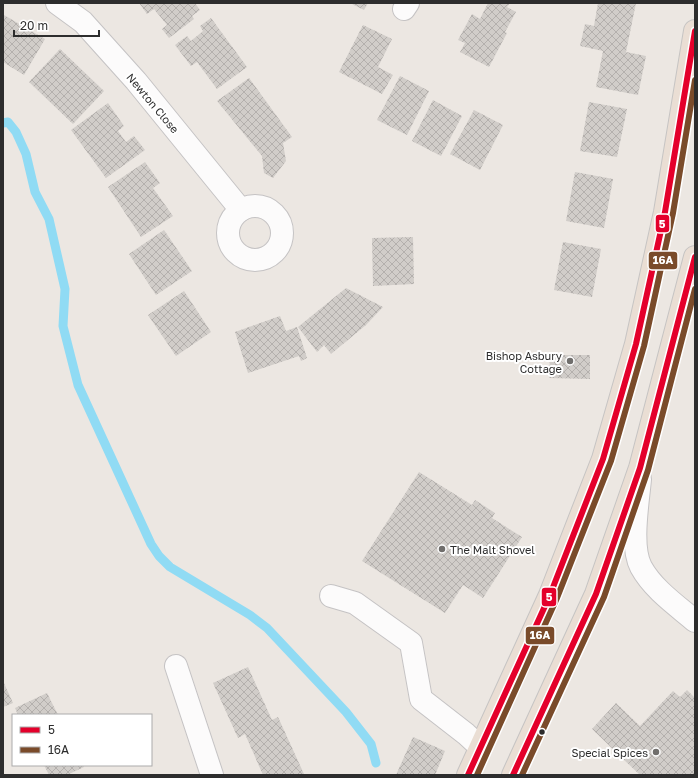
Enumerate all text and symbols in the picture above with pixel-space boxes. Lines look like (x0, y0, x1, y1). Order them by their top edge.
scale bar (14, 12, 99, 38)
text: 20 m (20, 18, 48, 33)
street label: Newton Close (124, 70, 182, 136)
line badge: 5 (655, 214, 670, 233)
text: 5 (659, 217, 666, 230)
line badge: 16A (648, 251, 678, 270)
text: 16A (653, 253, 673, 266)
place label: Bishop Asbury Cottage (486, 349, 562, 375)
marker: Bishop Asbury Cottage (565, 356, 575, 366)
place label: The Malt Shovel (450, 543, 535, 556)
marker: The Malt Shovel (437, 544, 447, 554)
line badge: 5 (541, 587, 557, 607)
text: 5 (546, 590, 553, 603)
line badge: 16A (525, 626, 555, 645)
text: 16A (530, 628, 550, 641)
legend (12, 714, 152, 766)
text: 5 (48, 722, 55, 737)
unlabelled marker (537, 727, 547, 737)
text: 16A (48, 742, 69, 757)
place label: Special Spices (571, 746, 648, 759)
marker: Special Spices (651, 747, 661, 757)

